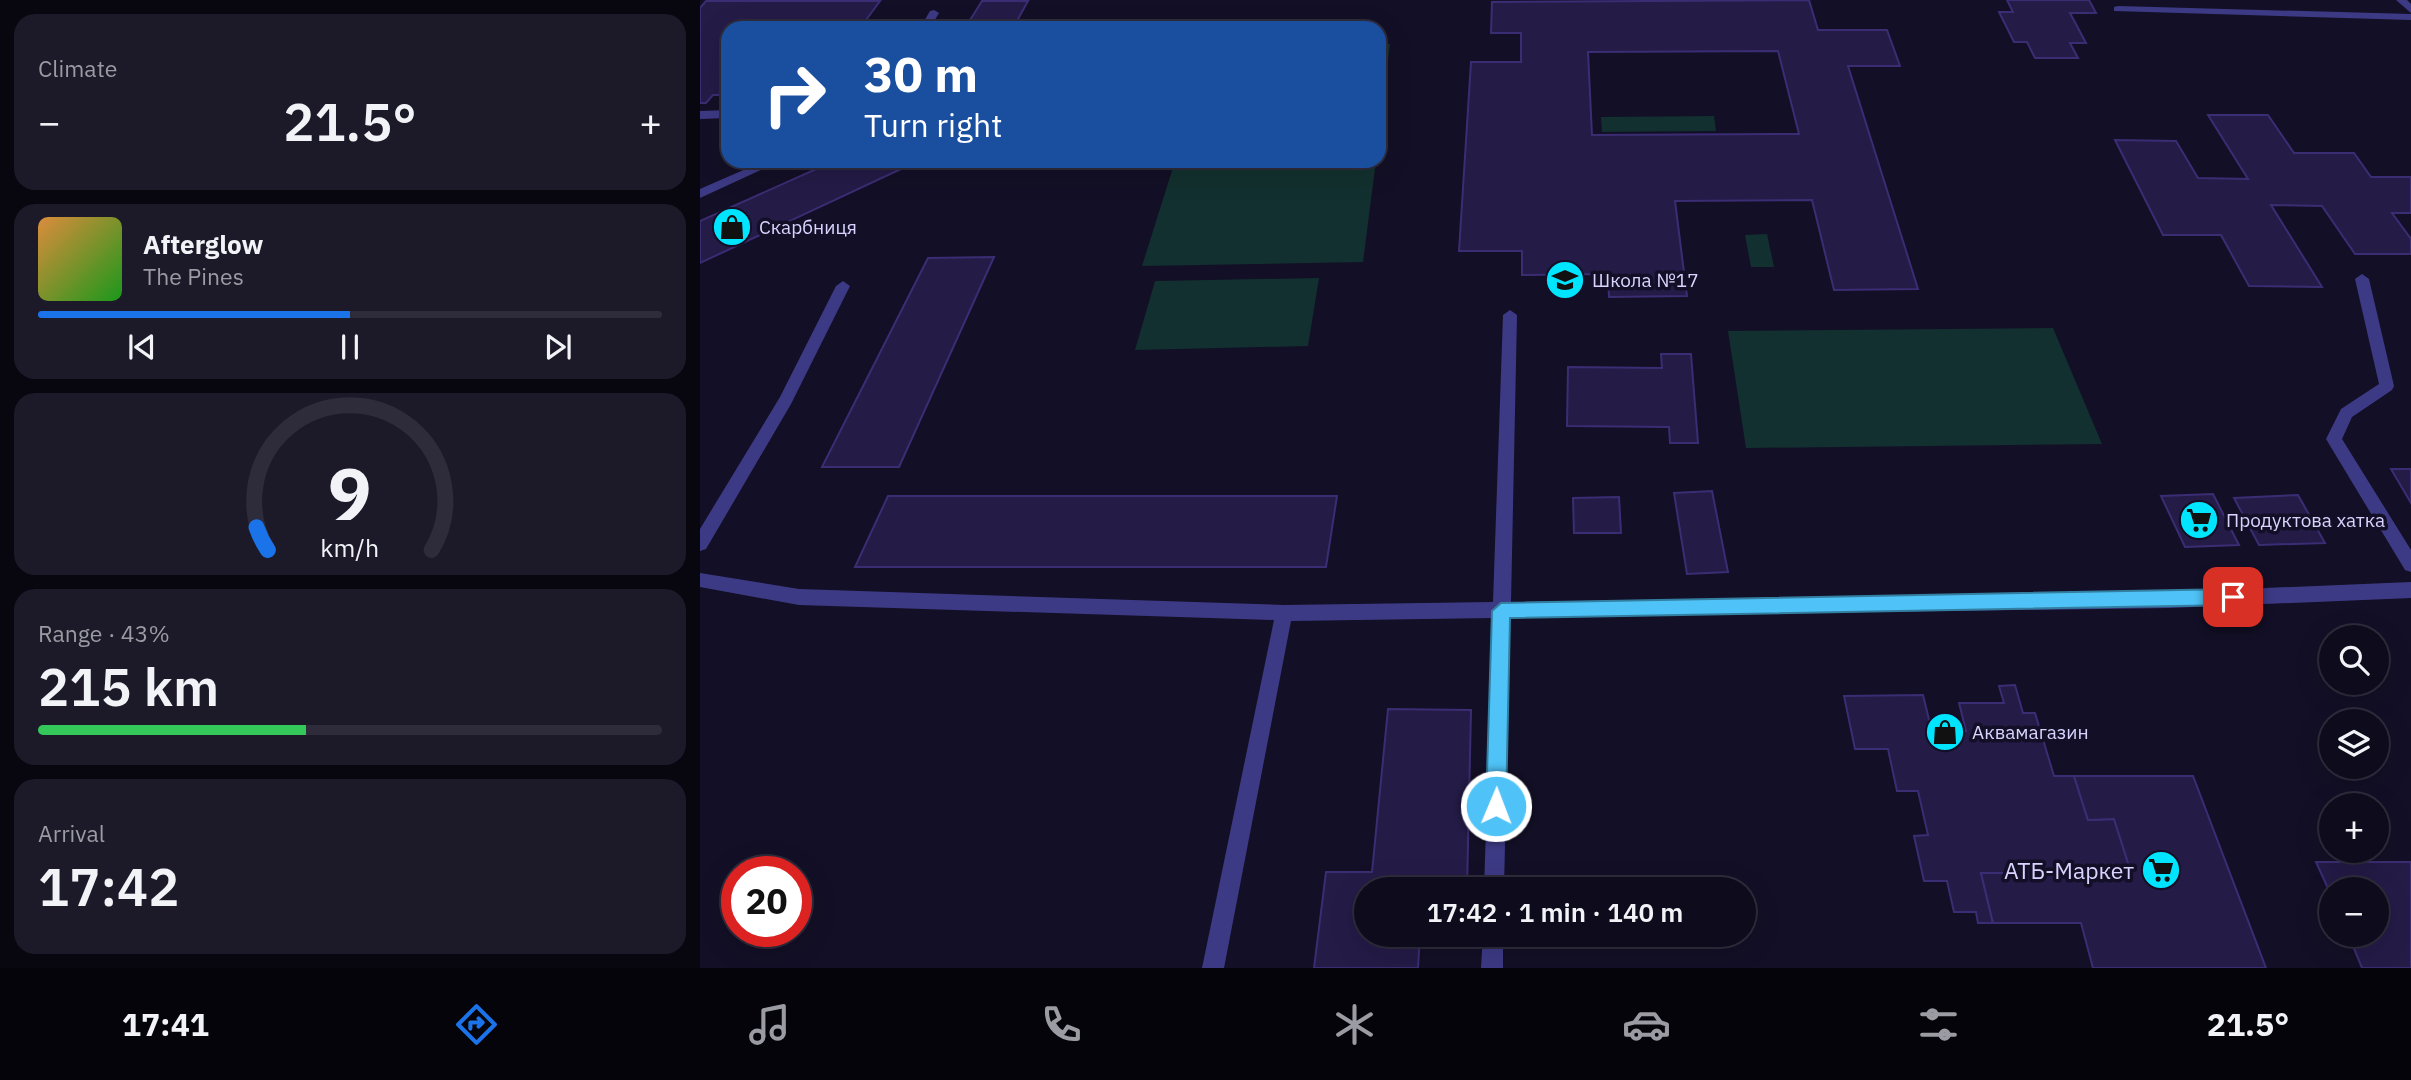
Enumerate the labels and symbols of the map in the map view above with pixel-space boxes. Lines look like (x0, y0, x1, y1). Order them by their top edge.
shop icon: Скарбниця (711, 206, 753, 248)
place label: Скарбниця (759, 215, 857, 239)
school or university icon: Школа №17 (1544, 259, 1586, 301)
place label: Школа №17 (1592, 268, 1699, 292)
supermarket icon: Продуктова хатка (2178, 499, 2220, 541)
place label: Продуктова хатка (2226, 508, 2385, 532)
pin (2203, 567, 2263, 627)
shop icon: Аквамагазин (1924, 711, 1966, 753)
place label: Аквамагазин (1972, 720, 2089, 744)
position arrow (1459, 769, 1533, 843)
supermarket icon: АТБ-Маркет (2140, 849, 2182, 891)
place label: АТБ-Маркет (2004, 855, 2134, 885)
speed limit sign: 20 (721, 856, 812, 947)

